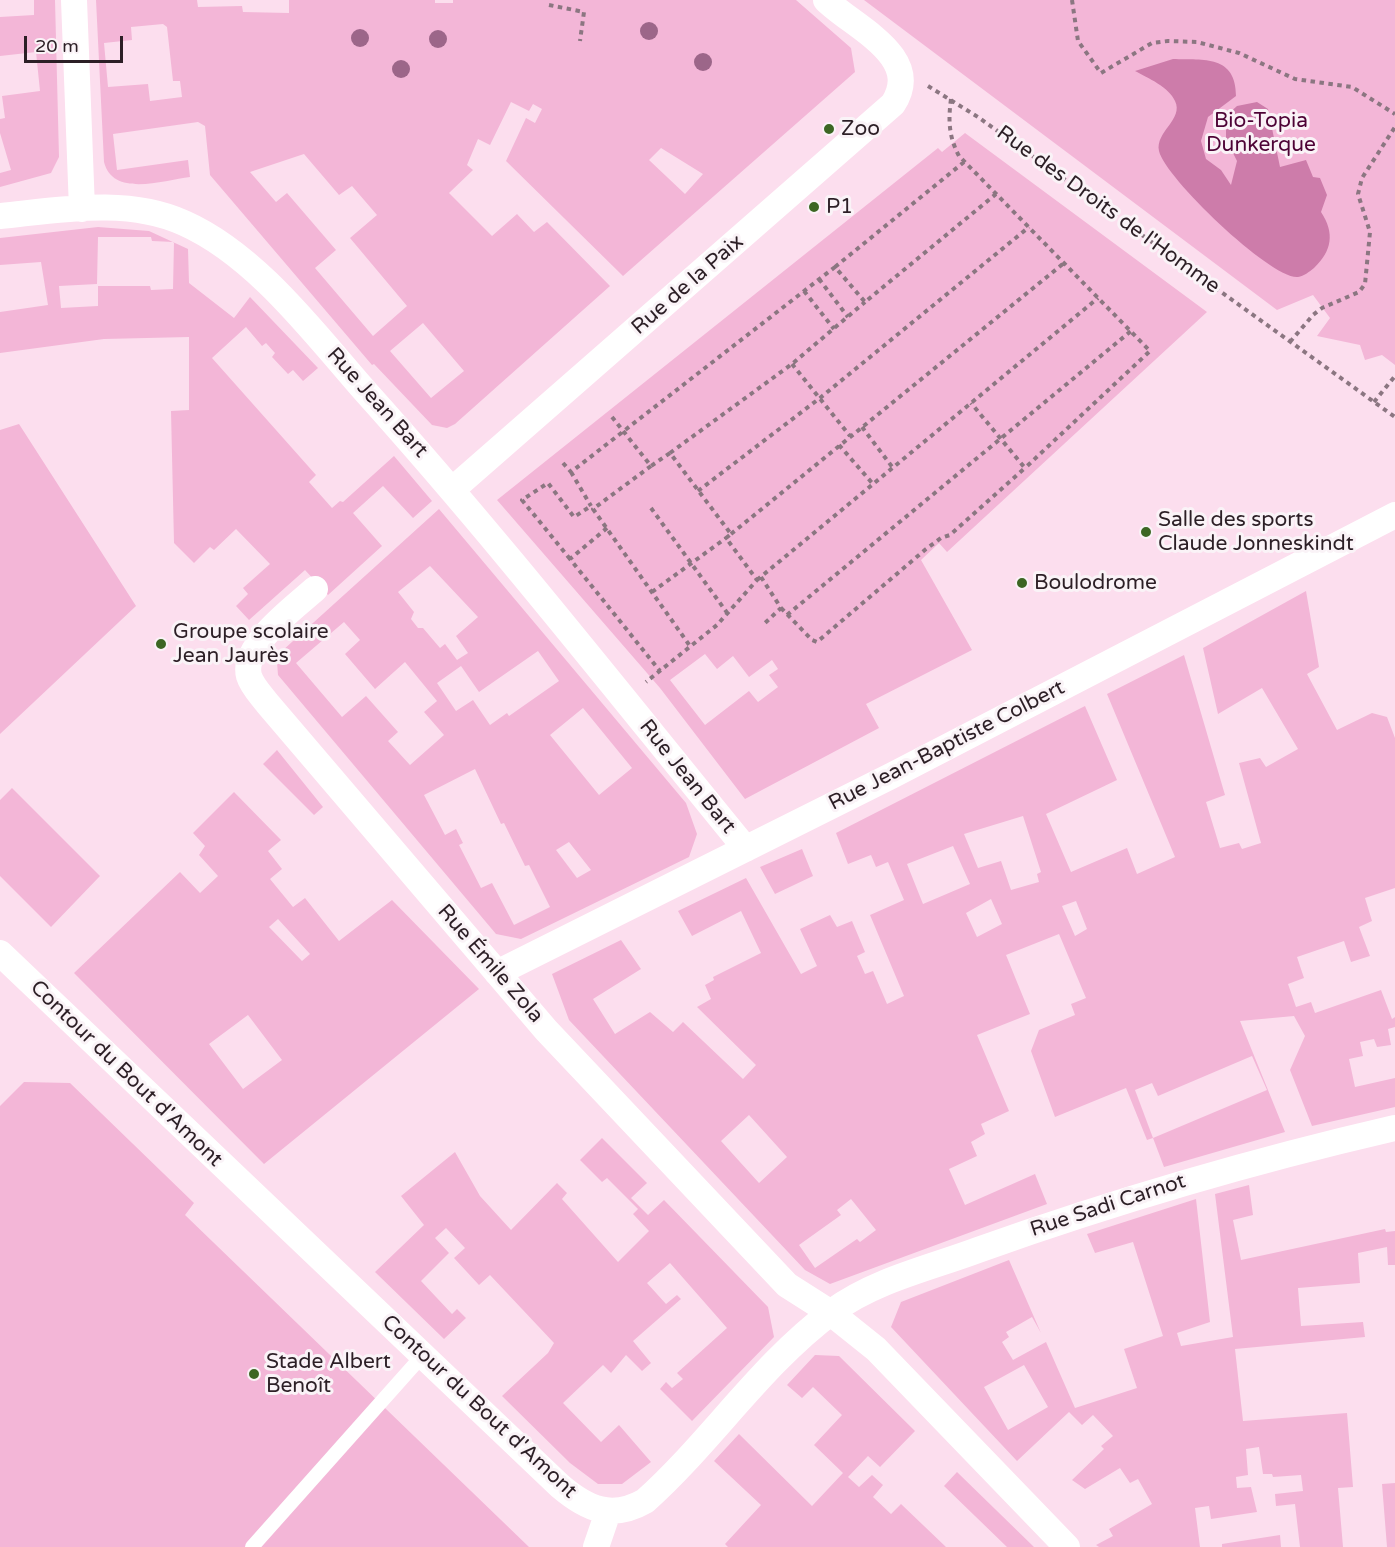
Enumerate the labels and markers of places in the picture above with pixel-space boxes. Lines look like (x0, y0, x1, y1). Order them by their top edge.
place label: Zoo (841, 116, 880, 142)
marker: Zoo (822, 122, 836, 136)
place label: P1 (826, 194, 853, 220)
marker: P1 (807, 200, 821, 214)
place label: Salle des sports Claude Jonneskindt (1158, 507, 1354, 557)
marker: Salle des sports Claude Jonneskindt (1139, 525, 1153, 539)
place label: Boulodrome (1034, 570, 1157, 596)
marker: Boulodrome (1015, 576, 1029, 590)
place label: Groupe scolaire Jean Jaurès (173, 619, 329, 669)
marker: Groupe scolaire Jean Jaurès (154, 637, 168, 651)
place label: Stade Albert Benoît (266, 1349, 391, 1399)
marker: Stade Albert Benoît (247, 1367, 261, 1381)

